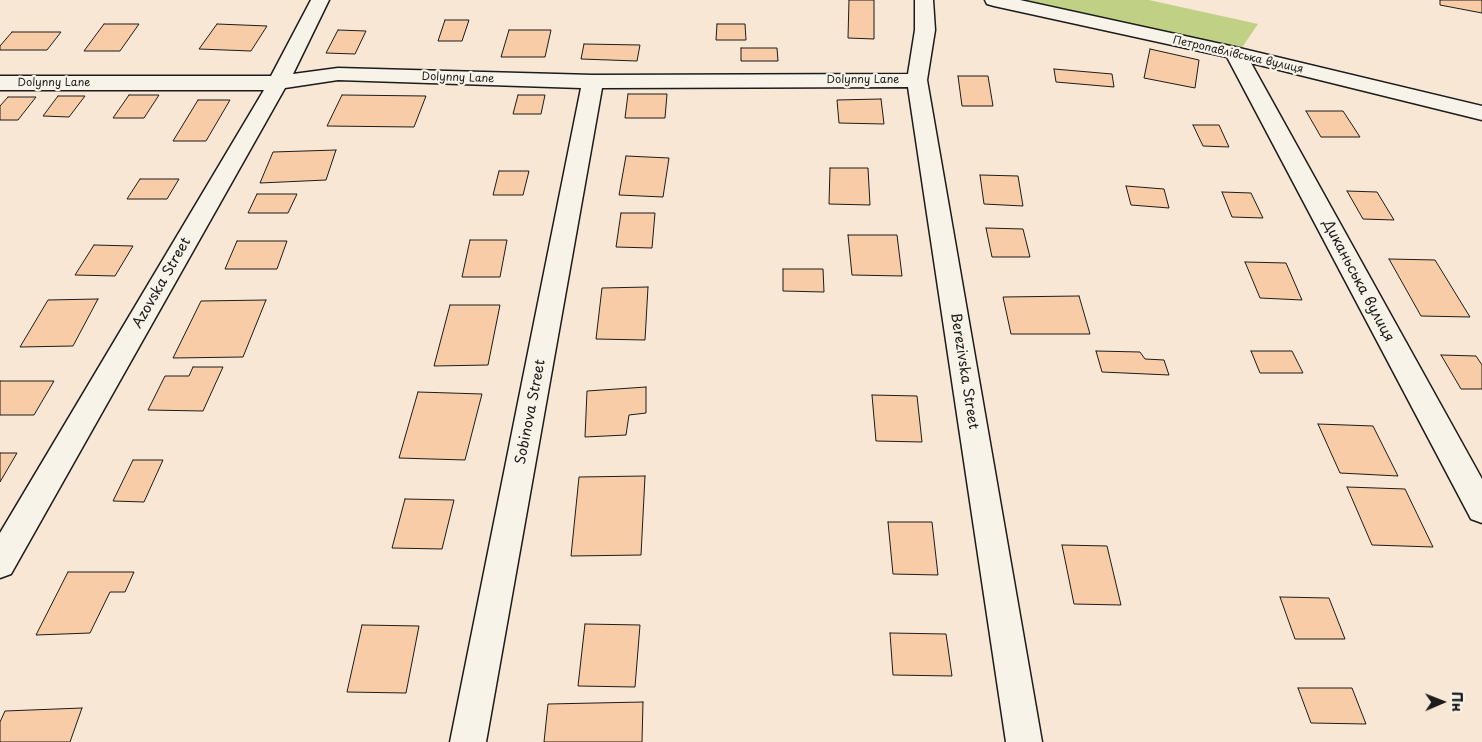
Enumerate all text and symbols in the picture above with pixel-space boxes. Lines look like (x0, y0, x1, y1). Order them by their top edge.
street label: Петропавлівська вулиця (1171, 34, 1305, 76)
street label: Dolynny Lane (421, 70, 495, 86)
street label: Dolynny Lane (827, 73, 899, 87)
street label: Dolynny Lane (18, 76, 90, 90)
street label: Диканьська вулиця (1319, 217, 1397, 345)
street label: Azovska Street (129, 235, 195, 331)
street label: Berezivska Street (946, 311, 982, 431)
street label: Sobinova Street (513, 358, 549, 466)
north arrow (1417, 677, 1467, 727)
text: Пн (1447, 691, 1468, 712)

